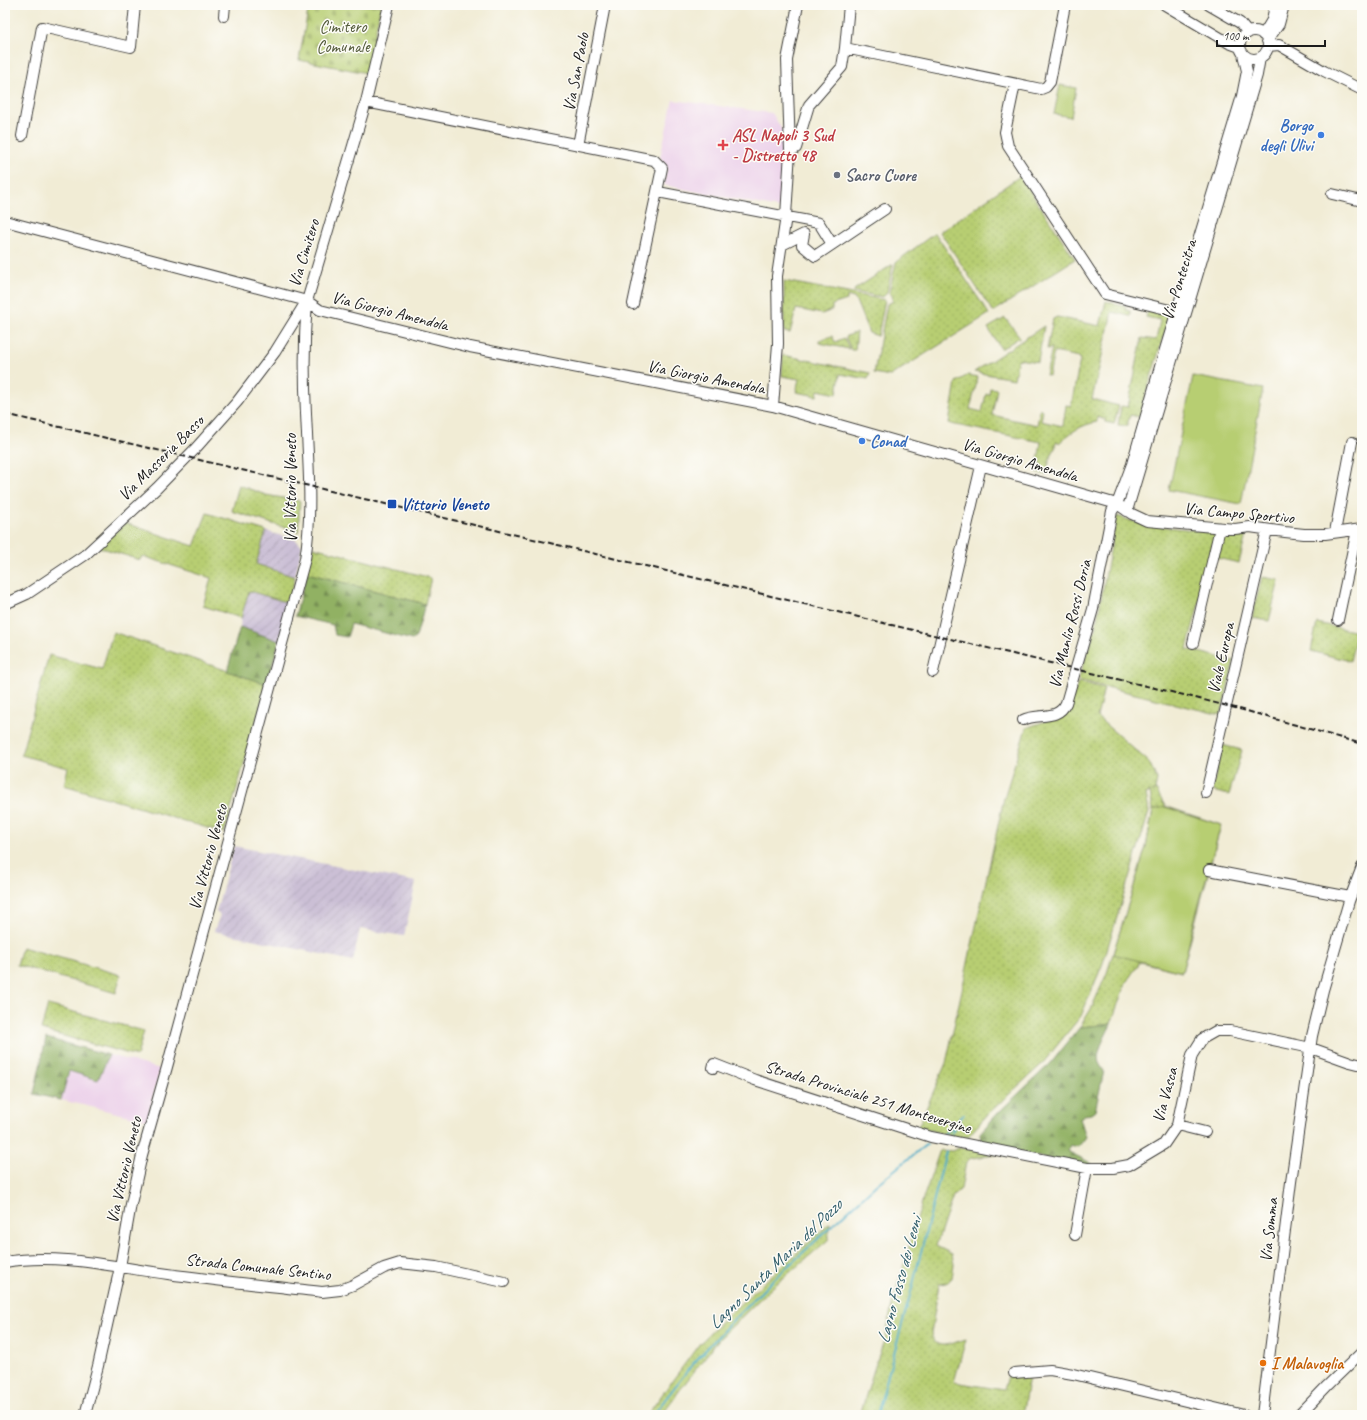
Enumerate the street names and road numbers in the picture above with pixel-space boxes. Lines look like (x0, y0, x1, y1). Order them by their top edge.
street label: Via San Paolo (558, 30, 594, 113)
street label: Via Cimitero (284, 216, 325, 289)
street label: Via Pontecitra (1157, 235, 1202, 323)
street label: Via Giorgio Amendola (330, 286, 452, 336)
street label: Via Giorgio Amendola (645, 355, 769, 399)
street label: Via Masseria Basso (114, 409, 210, 505)
street label: Via Vittorio Veneto (280, 433, 301, 542)
street label: Via Giorgio Amendola (960, 433, 1082, 487)
street label: Via Campo Sportivo (1183, 498, 1296, 528)
street label: Via Manlio Rossi Doria (1044, 556, 1097, 691)
street label: Viale Europa (1203, 619, 1240, 695)
street label: Via Vittorio Veneto (184, 801, 232, 912)
street label: Strada Provinciale 251 Montevergine (762, 1056, 975, 1139)
street label: Via Vasca (1148, 1064, 1183, 1125)
street label: Via Vittorio Veneto (102, 1114, 147, 1225)
street label: Via Somma (1255, 1195, 1283, 1263)
street label: Strada Comunale Sentino (184, 1249, 333, 1285)

